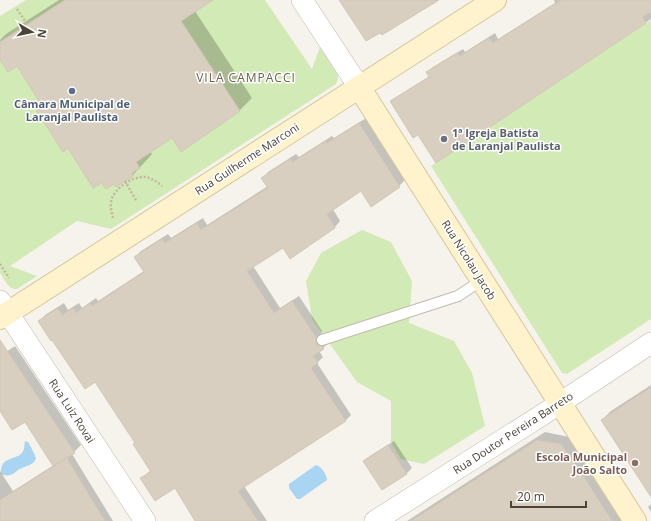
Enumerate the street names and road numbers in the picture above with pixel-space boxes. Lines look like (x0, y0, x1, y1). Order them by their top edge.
street label: Rua Guilherme Marconi (192, 119, 302, 198)
street label: Rua Nicolau Jacob (439, 217, 500, 303)
street label: Rua Luiz Rovai (46, 376, 99, 446)
street label: Rua Doutor Pereira Barreto (450, 388, 576, 477)

